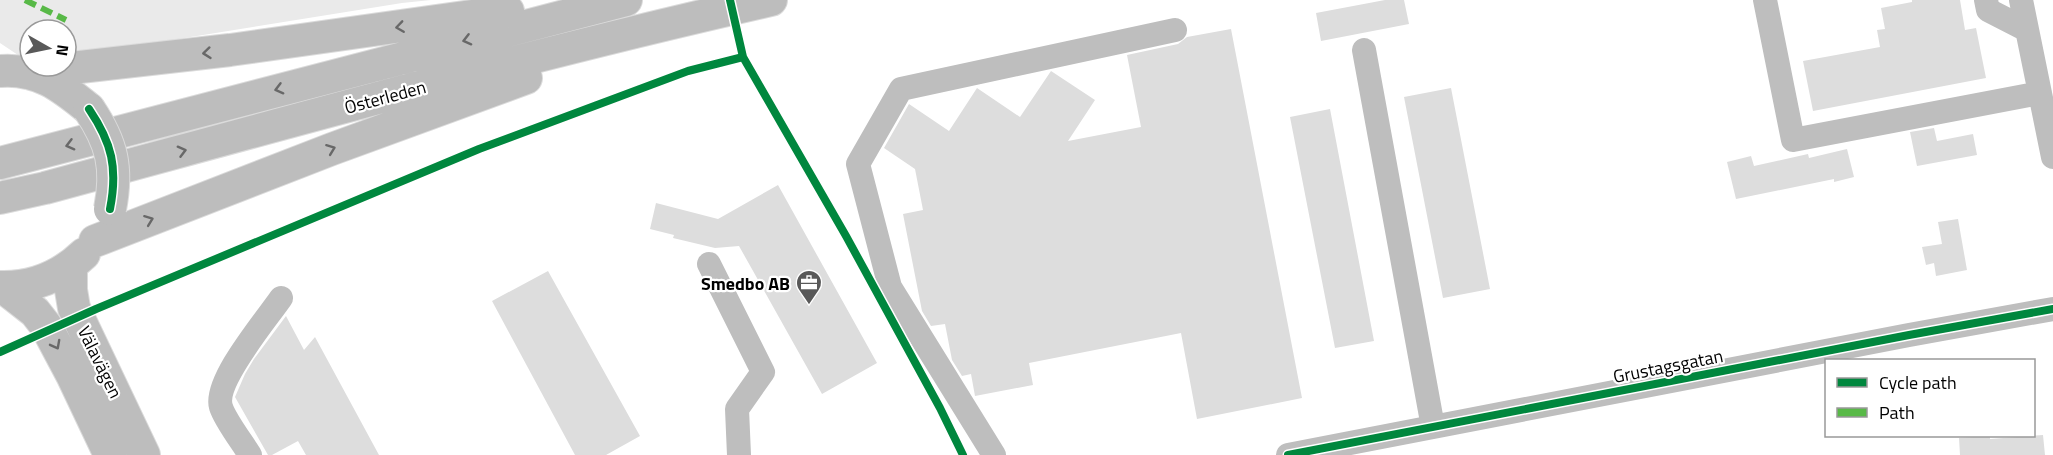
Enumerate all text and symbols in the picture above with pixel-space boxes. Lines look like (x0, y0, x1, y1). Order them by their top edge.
north arrow (18, 18, 78, 78)
one-way arrow (396, 21, 405, 33)
one-way arrow (463, 33, 473, 46)
text: N (50, 43, 76, 58)
one-way arrow (203, 46, 212, 58)
street label: Österleden (341, 73, 429, 121)
one-way arrow (274, 82, 285, 94)
one-way arrow (65, 138, 76, 150)
one-way arrow (325, 144, 336, 157)
one-way arrow (176, 146, 187, 158)
one-way arrow (143, 215, 154, 227)
office icon: Smedbo AB (794, 268, 824, 306)
place label: Smedbo AB (701, 270, 790, 297)
street label: Välavägen (71, 321, 129, 403)
one-way arrow (49, 338, 60, 349)
street label: Grustagsgatan (1611, 342, 1725, 390)
legend (1825, 359, 2035, 437)
text: Cycle path (1879, 369, 1957, 396)
text: Path (1879, 399, 1915, 426)

